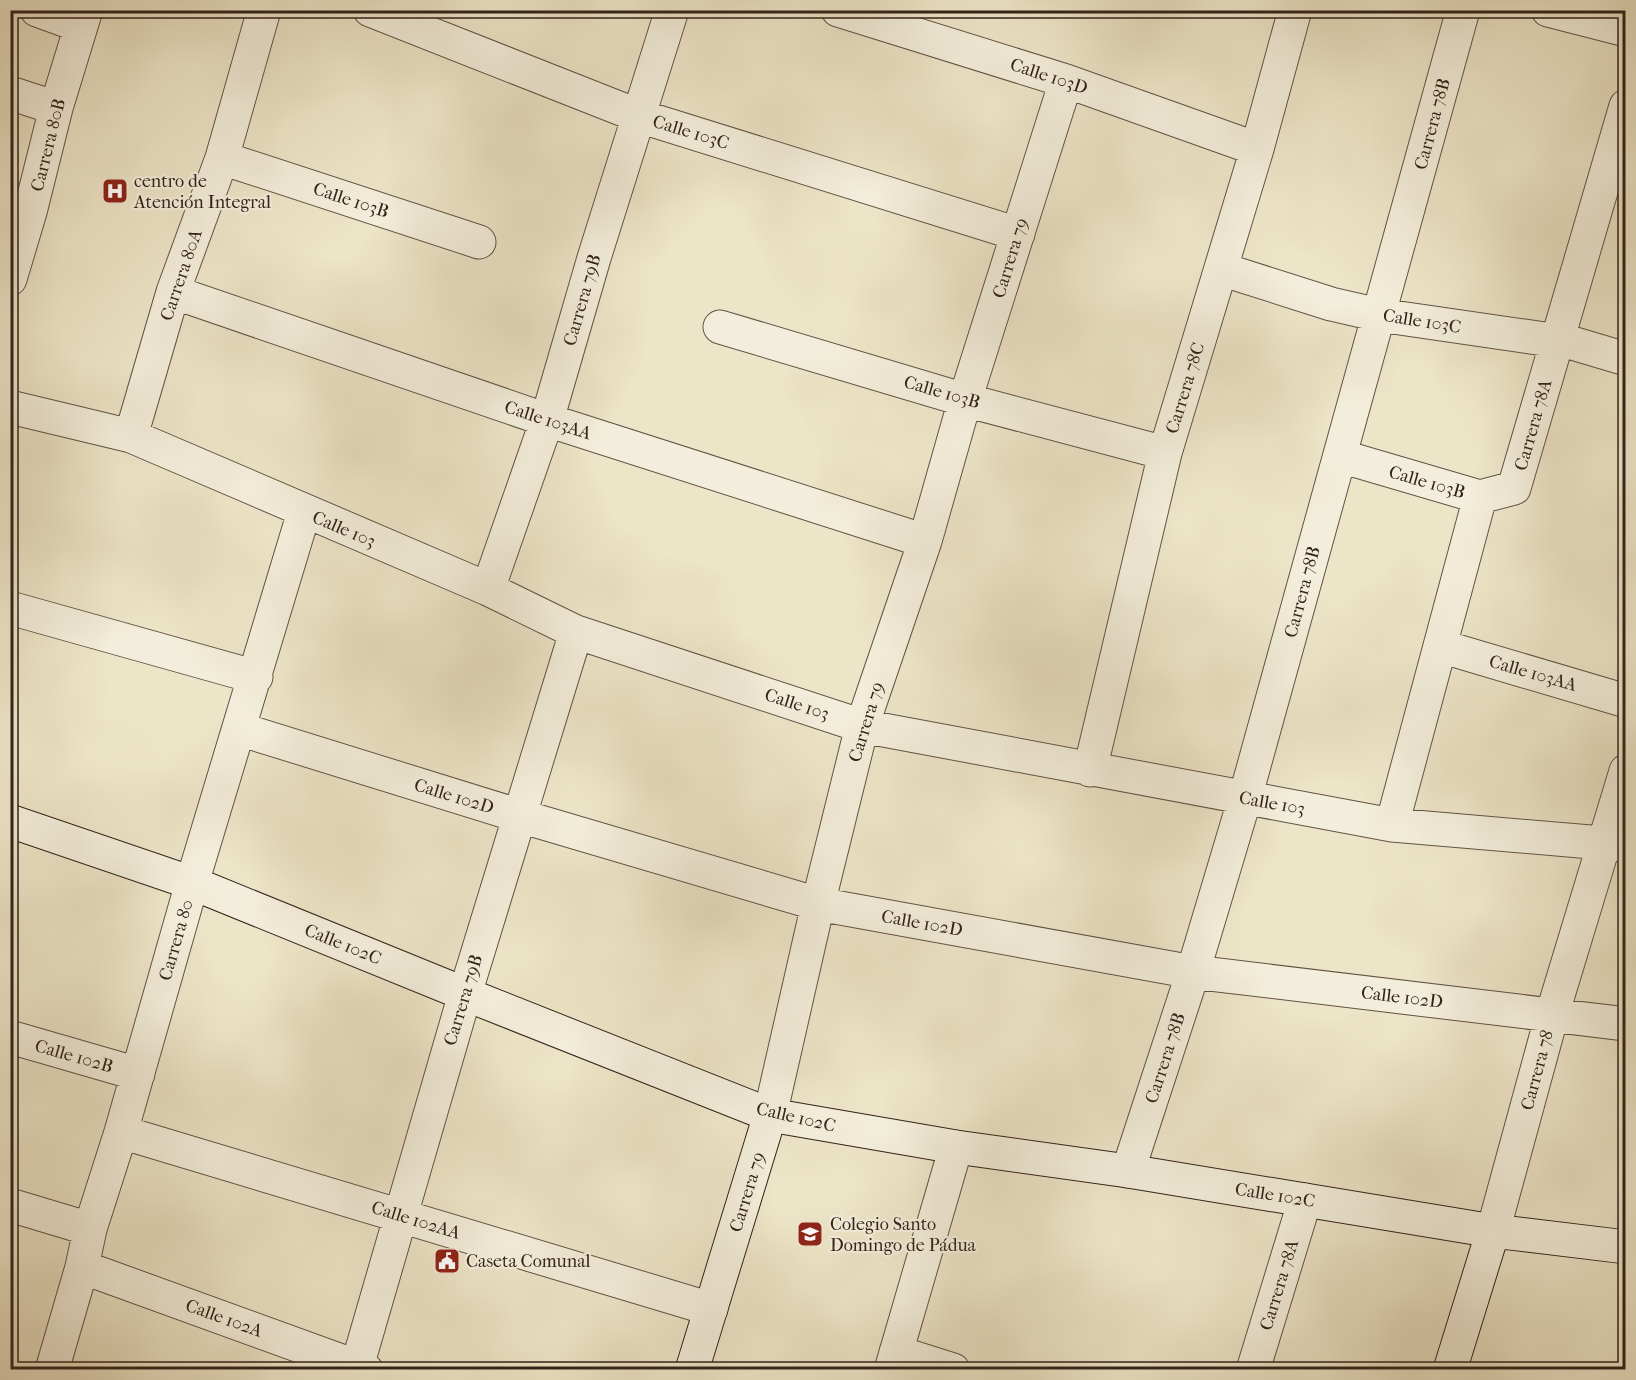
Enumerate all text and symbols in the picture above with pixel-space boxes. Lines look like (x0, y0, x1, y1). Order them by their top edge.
street label: Calle 103D (1007, 54, 1090, 99)
street label: Carrera 78B (1410, 76, 1455, 172)
street label: Carrera 80B (27, 96, 70, 194)
street label: Calle 103C (650, 111, 732, 154)
place label: centro de Atención Integral (133, 171, 271, 213)
hospital icon: centro de Atención Integral (100, 176, 130, 206)
street label: Calle 103B (310, 178, 391, 223)
street label: Carrera 79 (988, 216, 1033, 301)
street label: Carrera 80A (156, 227, 207, 324)
street label: Carrera 79B (559, 252, 606, 348)
street label: Calle 103C (1381, 305, 1462, 338)
street label: Carrera 78C (1162, 340, 1209, 436)
street label: Calle 103B (901, 372, 982, 413)
street label: Carrera 78A (1510, 377, 1557, 473)
street label: Calle 103AA (502, 397, 594, 444)
street label: Calle 103B (1386, 462, 1467, 503)
street label: Calle 103 (309, 507, 379, 552)
street label: Carrera 78B (1280, 544, 1325, 640)
street label: Calle 103AA (1487, 651, 1579, 696)
street label: Carrera 79 (844, 680, 889, 765)
street label: Calle 103 (762, 684, 832, 725)
street label: Calle 102D (411, 774, 496, 819)
street label: Calle 103 (1237, 787, 1307, 820)
street label: Carrera 80 (155, 897, 198, 983)
street label: Calle 102D (880, 906, 964, 941)
street label: Calle 102C (301, 920, 384, 969)
street label: Carrera 79B (440, 952, 487, 1048)
street label: Calle 102D (1360, 982, 1444, 1013)
street label: Carrera 78B (1141, 1010, 1190, 1106)
street label: Carrera 78 (1517, 1028, 1558, 1113)
street label: Calle 102B (32, 1035, 115, 1078)
street label: Calle 102C (754, 1098, 838, 1137)
street label: Carrera 79 (725, 1150, 770, 1235)
street label: Calle 102C (1233, 1179, 1316, 1212)
street label: Calle 102AA (369, 1197, 463, 1244)
place label: Colegio Santo Domingo de Pádua (830, 1214, 977, 1256)
school or university icon: Colegio Santo Domingo de Pádua (795, 1219, 825, 1249)
street label: Carrera 78A (1256, 1237, 1303, 1333)
public building icon: Caseta Comunal (432, 1246, 462, 1276)
place label: Caseta Comunal (466, 1251, 591, 1272)
street label: Calle 102A (183, 1295, 265, 1342)

